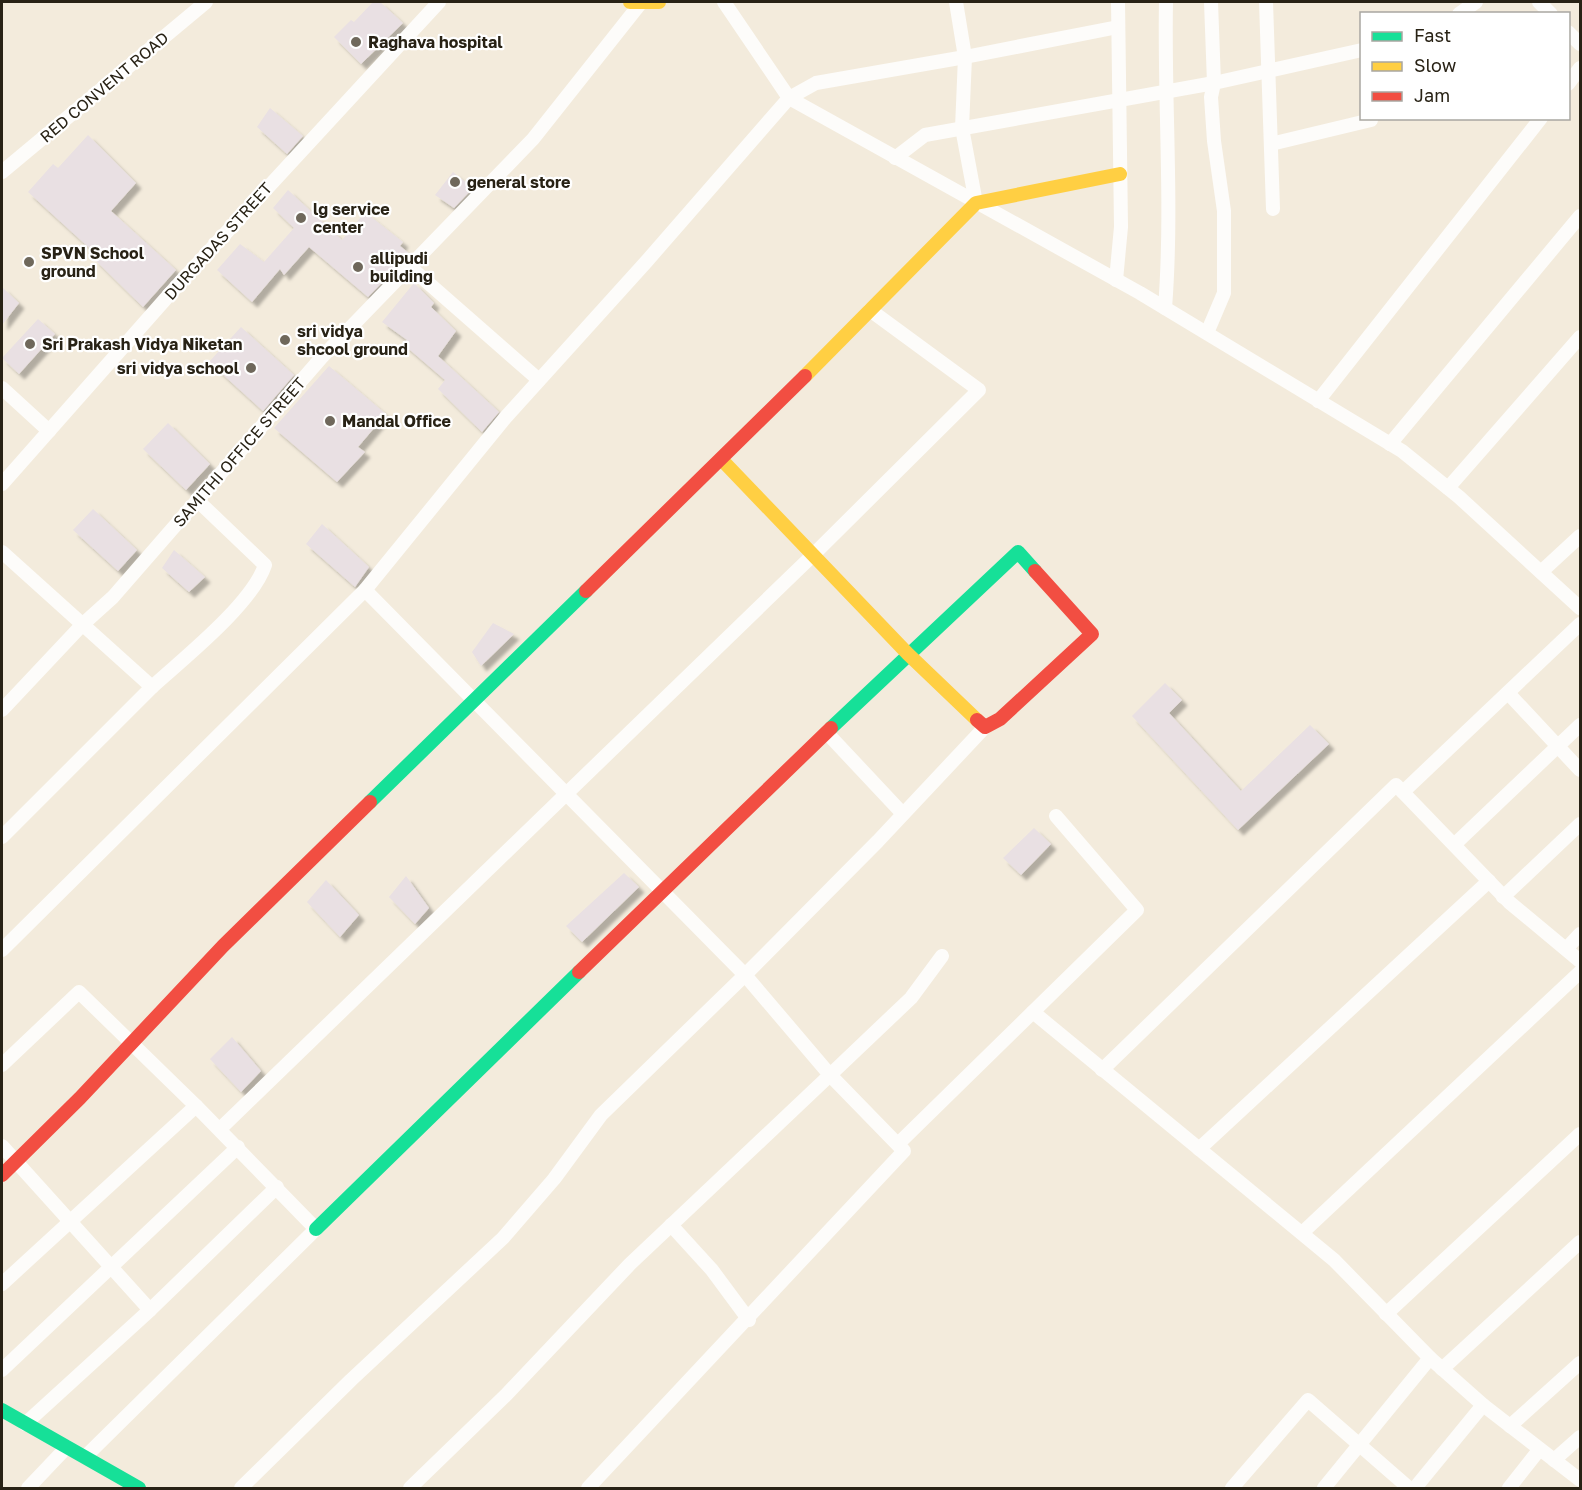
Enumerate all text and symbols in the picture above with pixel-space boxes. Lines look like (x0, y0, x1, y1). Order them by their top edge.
legend (1360, 12, 1570, 120)
text: Fast (1414, 24, 1451, 46)
street label: RED CONVENT ROAD (36, 27, 172, 147)
place label: Raghava hospital (368, 32, 503, 52)
marker: Raghava hospital (349, 35, 363, 49)
text: Slow (1414, 54, 1457, 76)
text: Jam (1414, 84, 1450, 106)
place label: general store (467, 172, 570, 192)
marker: general store (448, 175, 462, 189)
street label: DURGADAS STREET (160, 178, 276, 304)
place label: lg service center (313, 199, 390, 237)
marker: lg service center (294, 211, 308, 225)
place label: SPVN School ground (41, 243, 145, 281)
place label: allipudi building (370, 248, 433, 286)
marker: SPVN School ground (22, 255, 36, 269)
marker: allipudi building (351, 260, 365, 274)
place label: sri vidya shcool ground (297, 321, 408, 359)
marker: sri vidya shcool ground (278, 333, 292, 347)
place label: Sri Prakash Vidya Niketan (42, 334, 243, 354)
marker: Sri Prakash Vidya Niketan (23, 337, 37, 351)
place label: sri vidya school (117, 358, 240, 378)
marker: sri vidya school (244, 361, 258, 375)
street label: SAMITHI OFFICE STREET (169, 373, 309, 531)
place label: Mandal Office (342, 411, 451, 431)
marker: Mandal Office (323, 414, 337, 428)

